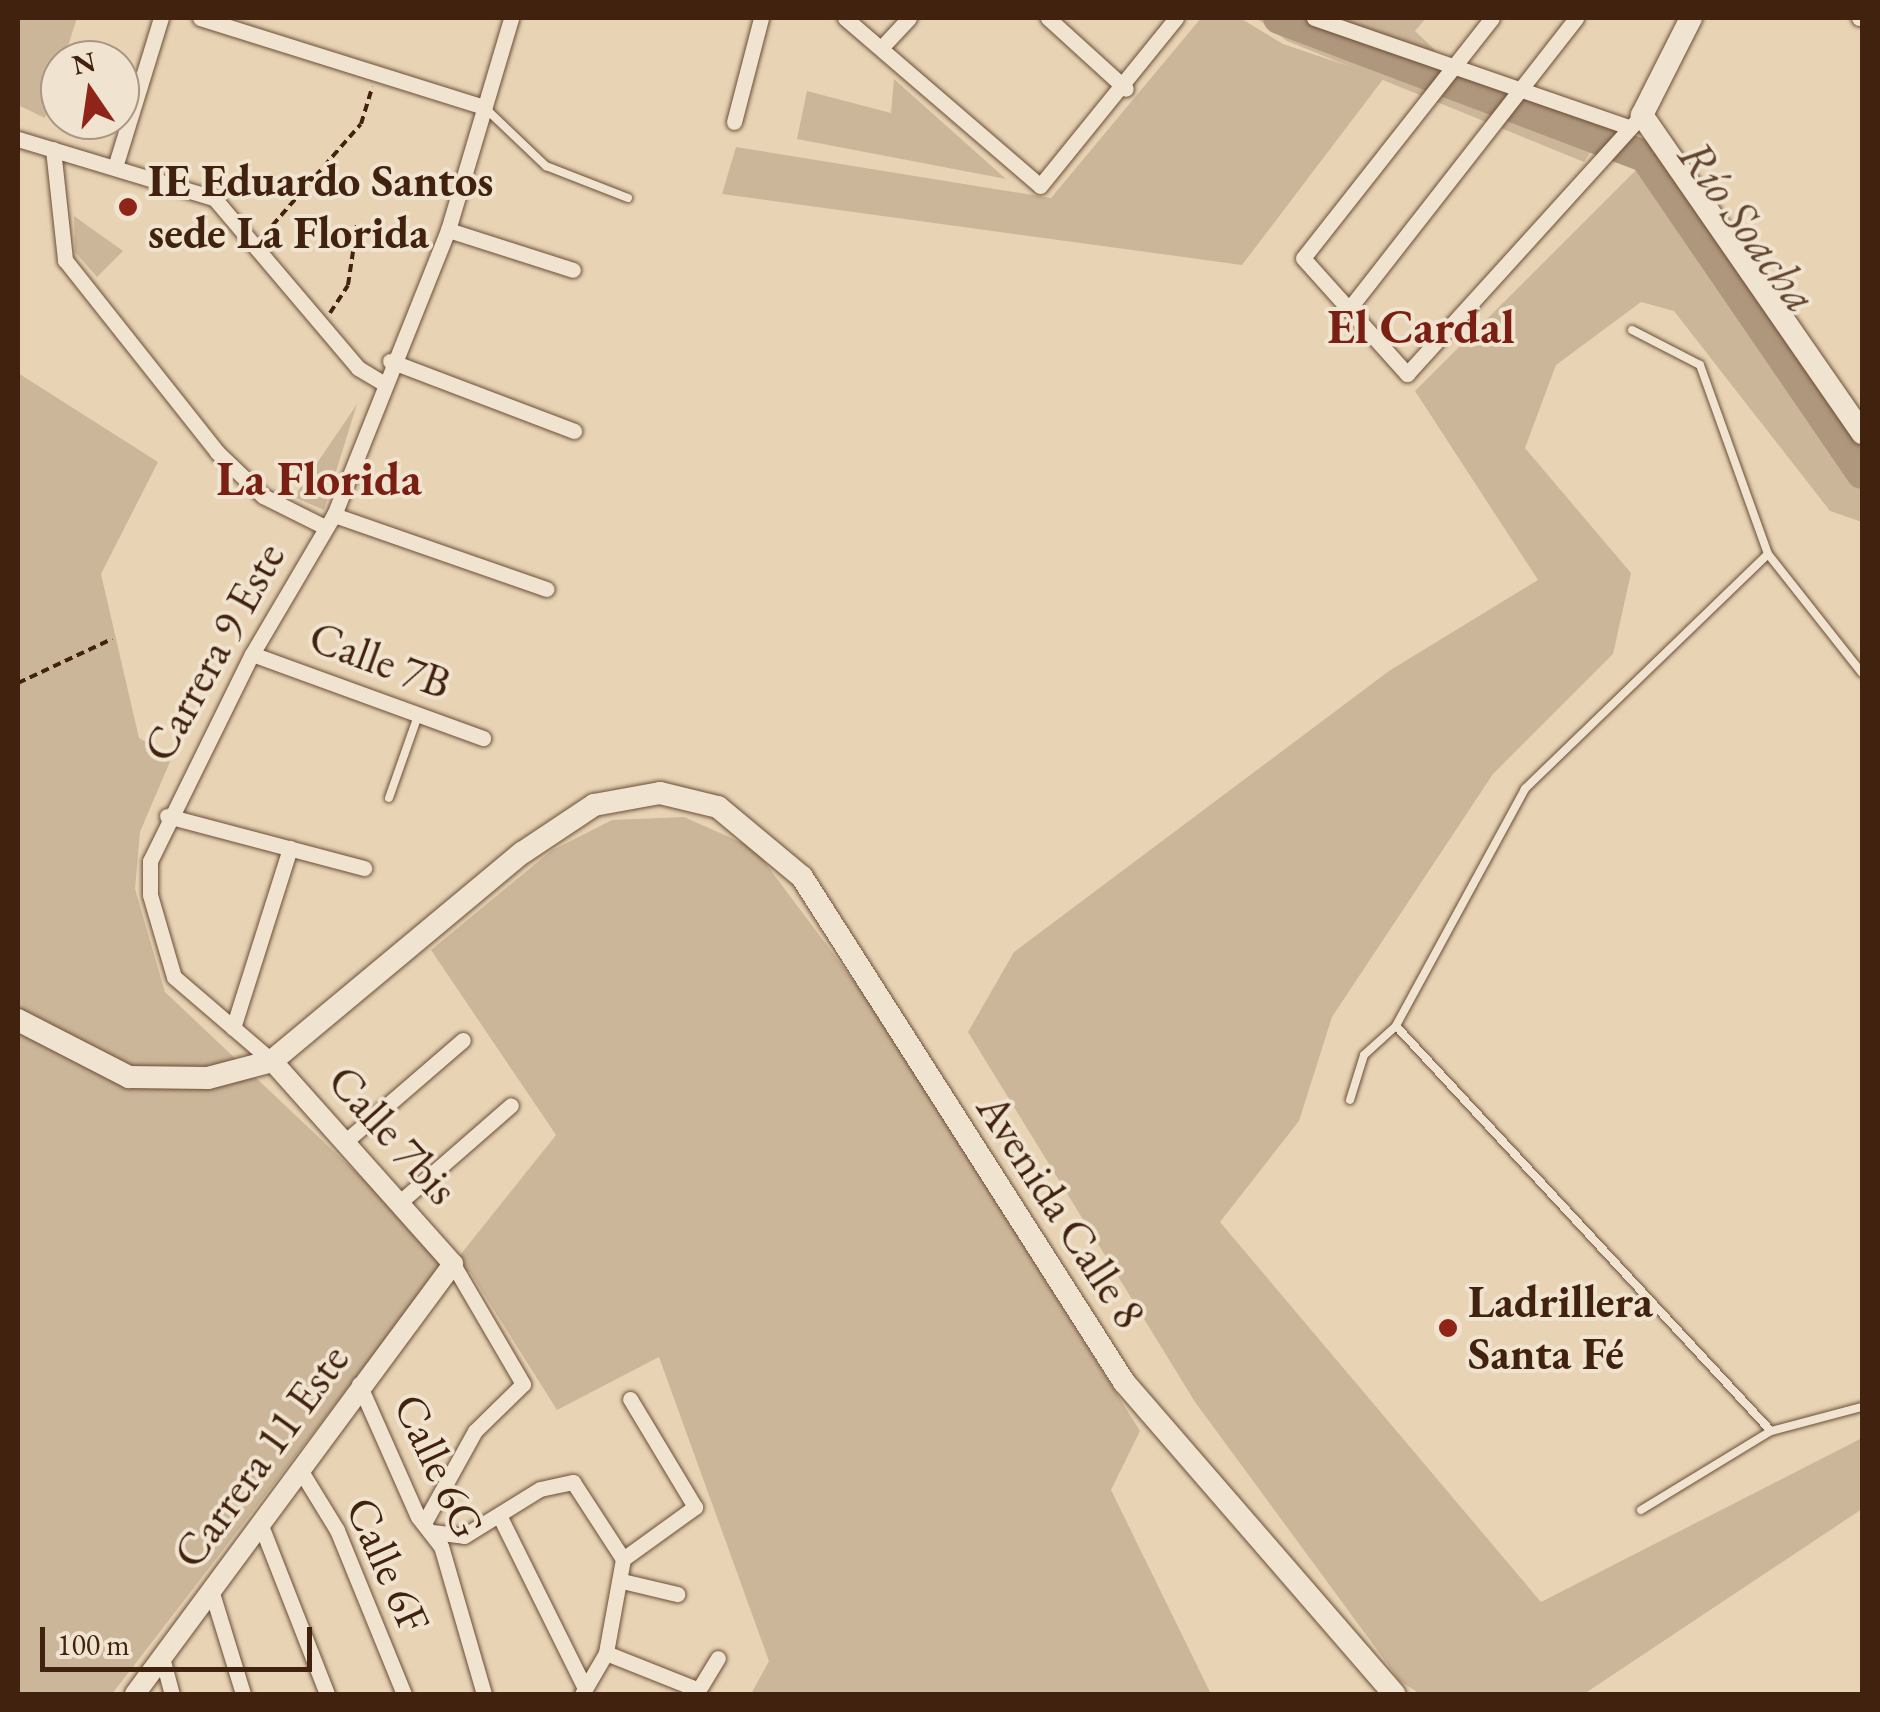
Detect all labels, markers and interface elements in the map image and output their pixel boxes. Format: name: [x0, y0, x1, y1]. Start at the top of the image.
north arrow: [40, 40, 140, 140]
text: N: [69, 43, 99, 83]
water label: Río Soacha: [1666, 128, 1830, 324]
place label: IE Eduardo Santos sede La Florida: [148, 154, 494, 260]
marker: IE Eduardo Santos sede La Florida: [117, 196, 139, 218]
district label: El Cardal: [1327, 298, 1515, 356]
district label: La Florida: [216, 450, 422, 508]
street label: Carrera 9 Este: [132, 533, 296, 771]
street label: Calle 7B: [302, 610, 458, 710]
street label: Calle 7bis: [317, 1054, 469, 1216]
street label: Avenida Calle 8: [965, 1084, 1157, 1338]
place label: Ladrillera Santa Fé: [1468, 1275, 1653, 1381]
marker: Ladrillera Santa Fé: [1437, 1317, 1459, 1339]
street label: Carrera 11 Este: [162, 1334, 360, 1578]
street label: Calle 6G: [382, 1386, 496, 1546]
street label: Calle 6F: [334, 1489, 442, 1641]
scale bar: [45, 1607, 318, 1669]
text: 100 m: [57, 1625, 130, 1664]

